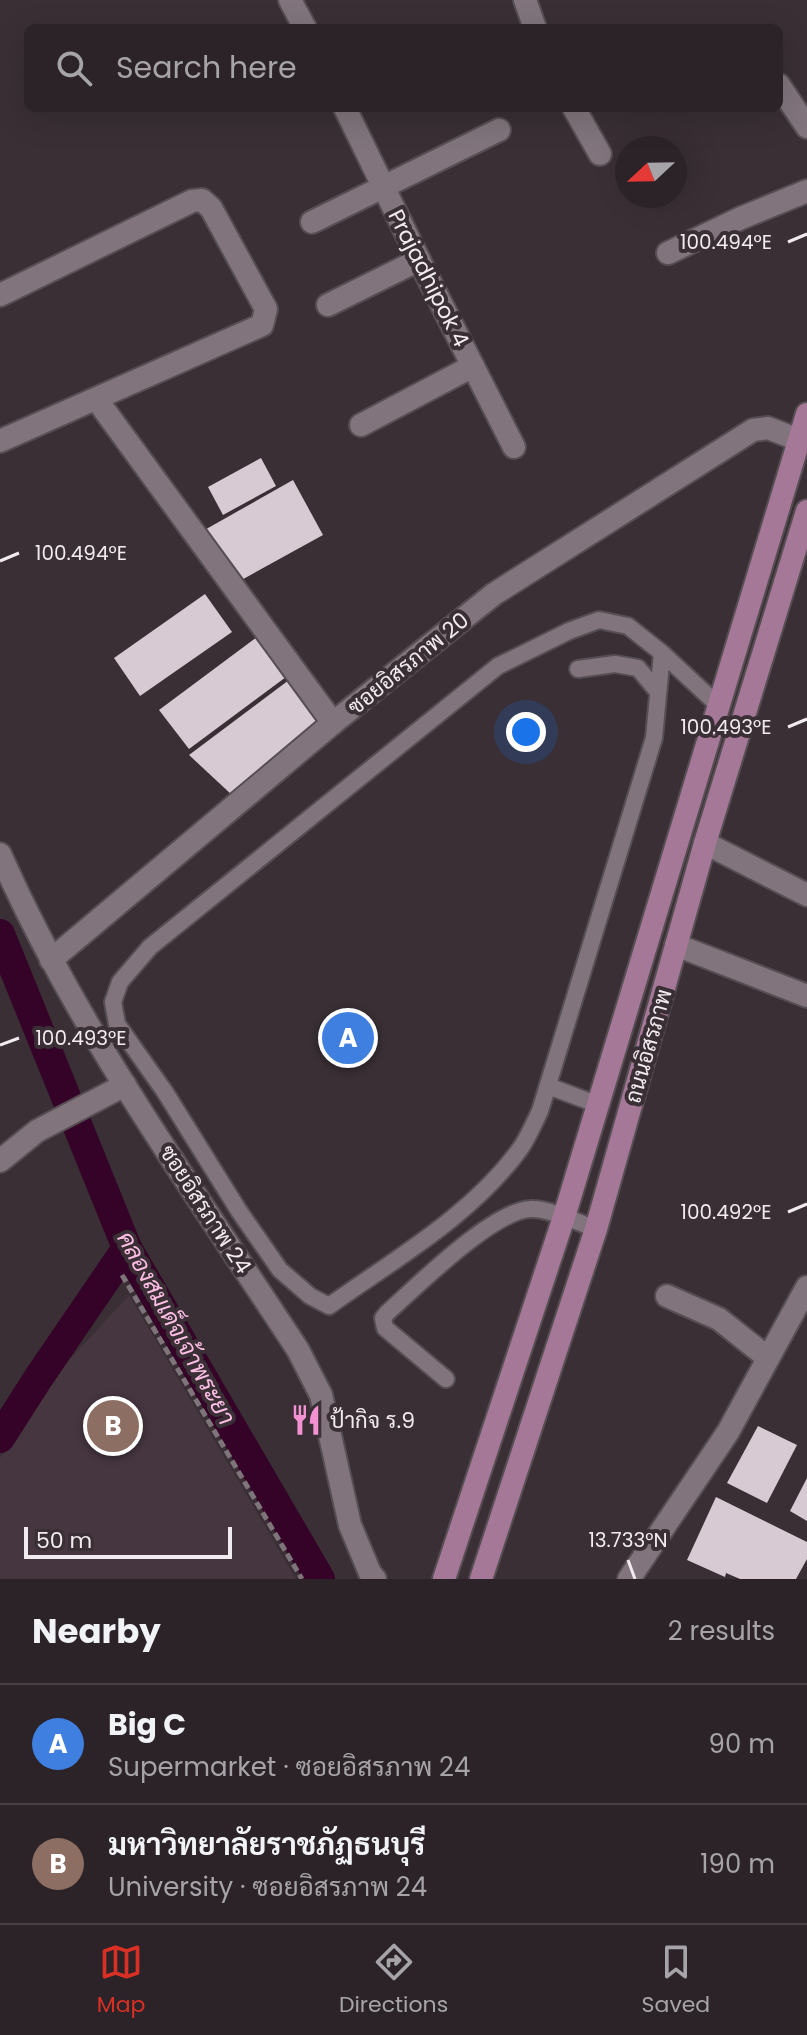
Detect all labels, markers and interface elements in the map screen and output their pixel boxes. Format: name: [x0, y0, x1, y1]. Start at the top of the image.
search box: [24, 24, 783, 112]
icon: search: [52, 46, 96, 90]
text: Search here: [116, 46, 297, 89]
north arrow: [615, 136, 687, 208]
street label: Prajadhipok 4: [381, 204, 477, 352]
text: 100.494°E: [680, 228, 772, 256]
text: 100.494°E: [35, 539, 127, 567]
street label: ซอยอิสรภาพ 20: [341, 605, 475, 722]
your location: [506, 712, 546, 752]
text: 100.493°E: [680, 713, 772, 741]
street label: ถนนอิสรภาพ: [617, 986, 680, 1107]
pin: A: [322, 1008, 374, 1068]
text: 100.493°E: [35, 1024, 127, 1052]
street label: ซอยอิสรภาพ 24: [152, 1139, 259, 1280]
text: 100.492°E: [681, 1198, 771, 1226]
water label: คลองสมเด็จเจ้าพระยา: [110, 1225, 243, 1430]
pin: B: [87, 1396, 139, 1456]
restaurant icon: ป้ากิจ ร.9: [289, 1403, 323, 1437]
place label: ป้ากิจ ร.9: [330, 1405, 415, 1436]
scale bar: [24, 1523, 232, 1559]
text: 50 m: [36, 1525, 92, 1556]
text: 13.733°N: [588, 1526, 668, 1554]
text: Nearby: [32, 1607, 161, 1655]
text: 2 results: [668, 1613, 775, 1649]
text: Big C: [108, 1703, 186, 1746]
text: A: [48, 1726, 68, 1762]
text: 90 m: [709, 1726, 775, 1762]
text: Supermarket · ซอยอิสรภาพ 24: [108, 1749, 470, 1785]
text: มหาวิทยาลัยราชภัฏธนบุรี: [108, 1823, 425, 1866]
text: B: [49, 1846, 67, 1882]
text: 190 m: [700, 1846, 775, 1882]
text: University · ซอยอิสรภาพ 24: [108, 1869, 427, 1905]
tab: Map: [97, 1940, 145, 2021]
tab: Directions: [339, 1940, 448, 2021]
tab: Saved: [642, 1940, 710, 2021]

